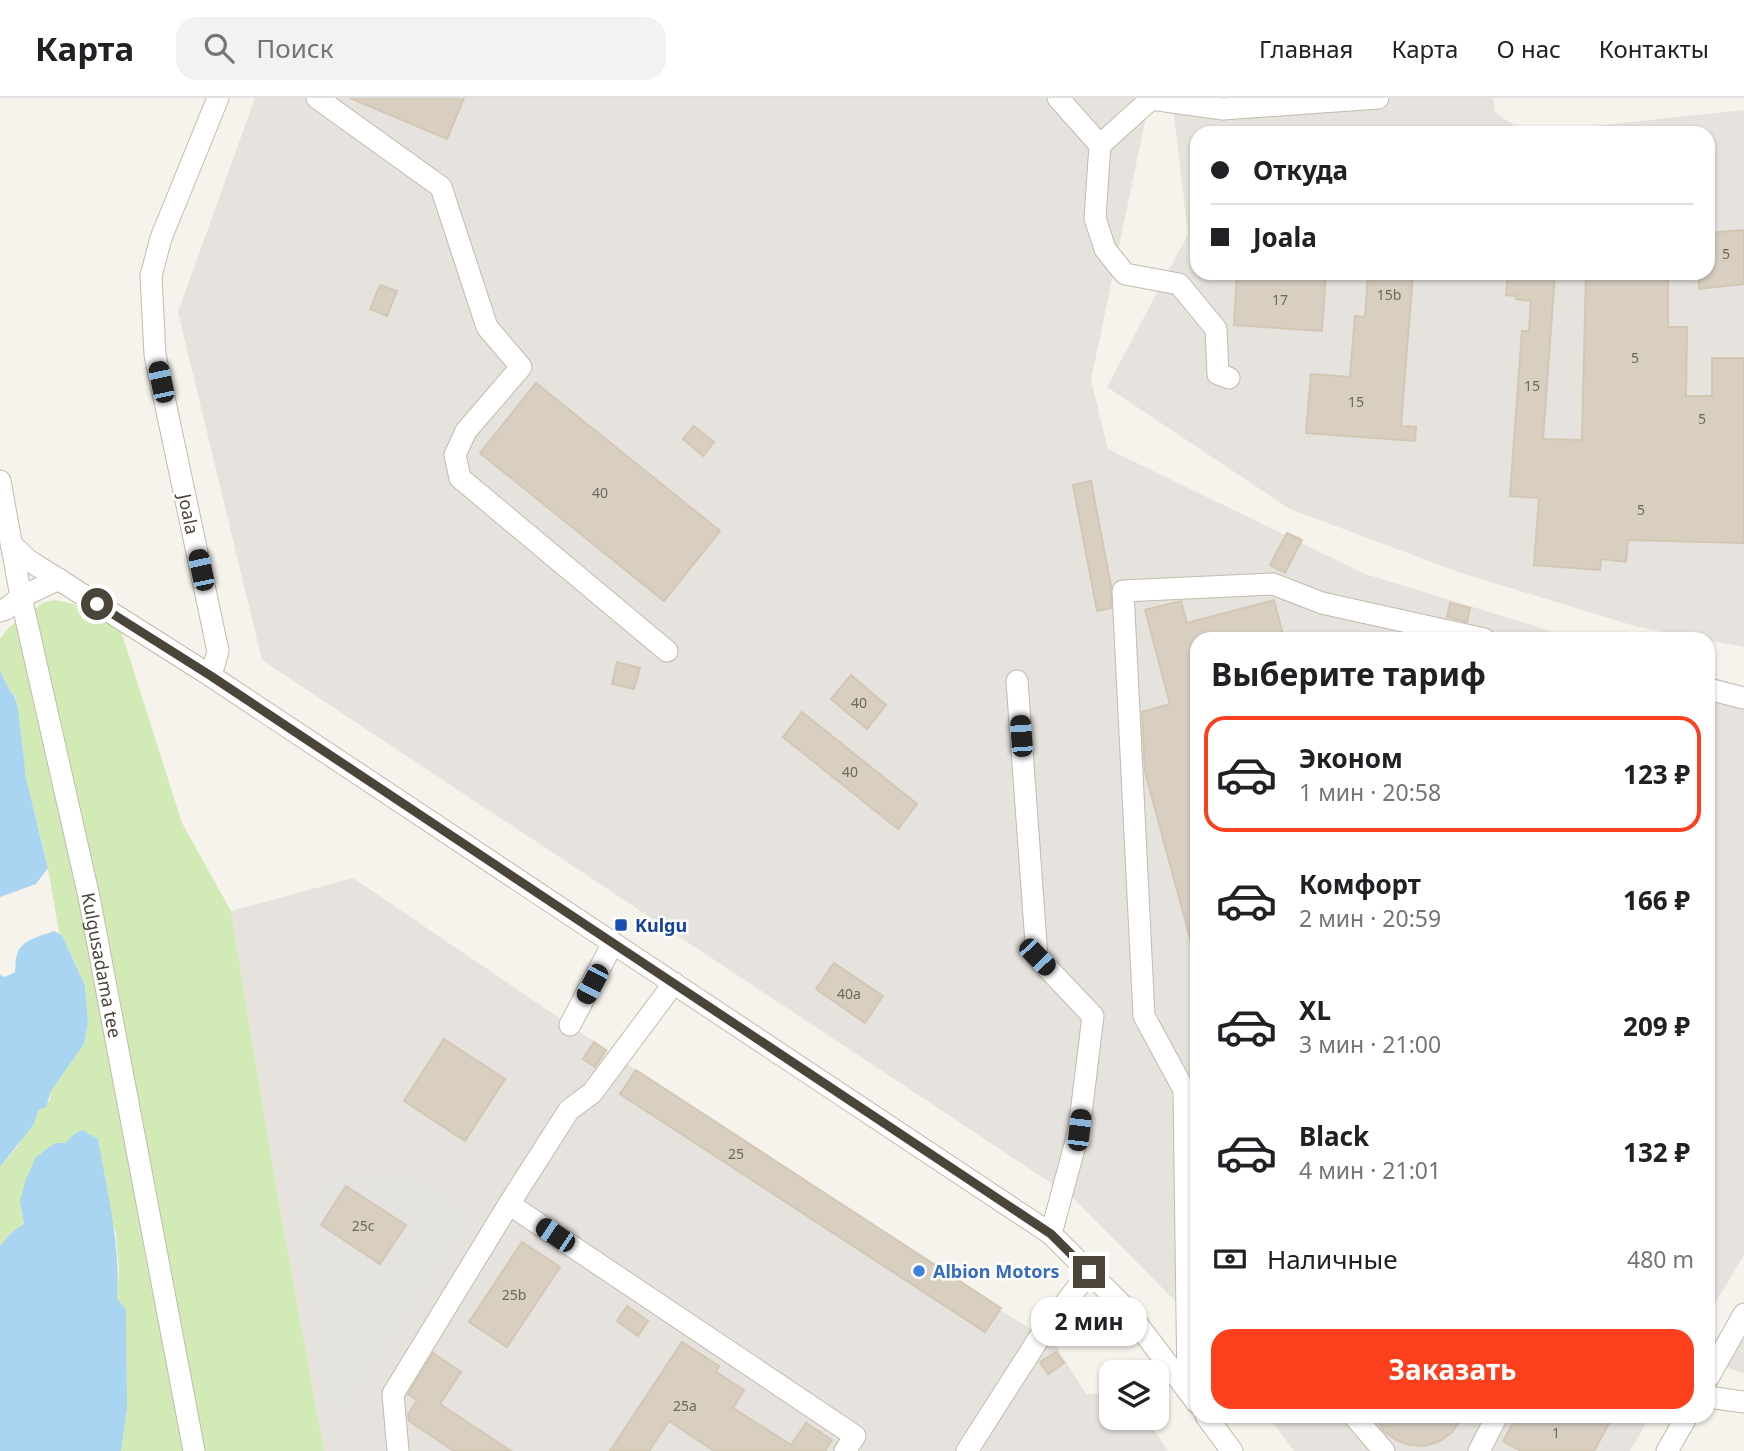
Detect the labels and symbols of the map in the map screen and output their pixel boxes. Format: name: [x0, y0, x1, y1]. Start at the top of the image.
house number: 5: [1722, 244, 1730, 263]
house number: 15b: [1377, 285, 1401, 304]
house number: 17: [1272, 290, 1288, 309]
house number: 5: [1631, 348, 1639, 367]
car: [147, 359, 176, 405]
house number: 15: [1524, 376, 1540, 395]
house number: 15: [1348, 392, 1364, 411]
house number: 5: [1698, 409, 1706, 428]
house number: 40: [592, 483, 608, 502]
street label: Joala: [173, 490, 205, 536]
house number: 5: [1637, 500, 1645, 519]
car: [187, 547, 216, 593]
route start: [81, 588, 113, 620]
house number: 40: [851, 693, 867, 712]
car: [1010, 714, 1033, 758]
house number: 40: [842, 762, 858, 781]
street label: Kulgusadama tee: [76, 891, 127, 1040]
place label: Kulgu: [635, 913, 687, 937]
marker: Kulgu: [613, 917, 629, 933]
car: [1015, 935, 1060, 979]
car: [573, 961, 612, 1007]
house number: 40a: [837, 984, 861, 1003]
car: [1067, 1108, 1092, 1152]
house number: 25: [728, 1144, 744, 1163]
car: [532, 1215, 579, 1255]
house number: 25c: [352, 1216, 375, 1235]
route end: [1073, 1256, 1105, 1288]
place label: Albion Motors: [933, 1259, 1060, 1283]
marker: Albion Motors: [911, 1263, 927, 1279]
house number: 25b: [502, 1285, 526, 1304]
callout: 2 мин: [1031, 1296, 1147, 1346]
house number: 25a: [673, 1396, 697, 1415]
house number: 1: [1552, 1423, 1560, 1442]

